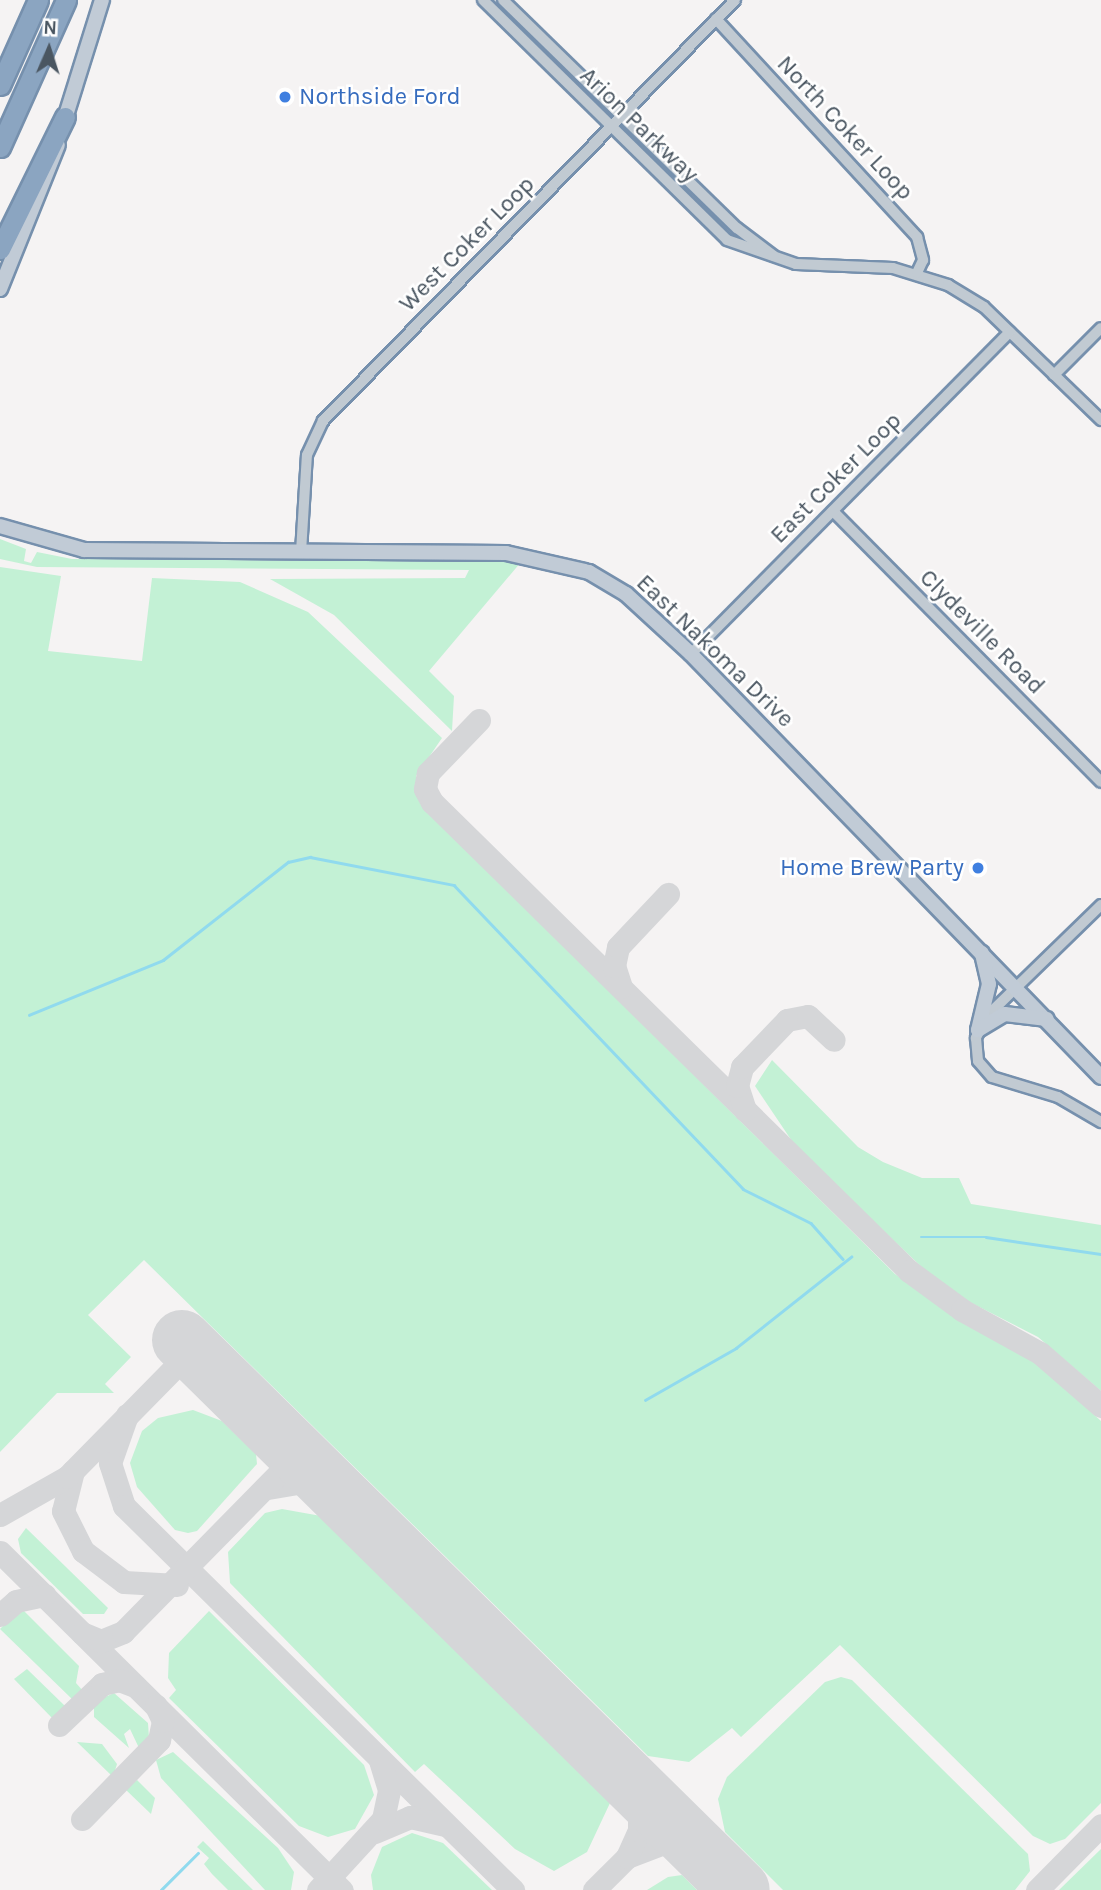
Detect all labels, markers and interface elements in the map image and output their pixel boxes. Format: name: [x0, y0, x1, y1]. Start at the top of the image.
north arrow: [14, 14, 84, 84]
text: N: [43, 17, 57, 39]
street label: North Coker Loop: [771, 50, 919, 206]
street label: Arion Parkway: [574, 61, 704, 189]
place label: Northside Ford: [299, 83, 461, 111]
marker: Northside Ford: [277, 89, 293, 105]
street label: West Coker Loop: [393, 170, 541, 318]
street label: East Coker Loop: [764, 406, 908, 550]
street label: Clydeville Road: [913, 563, 1051, 701]
street label: East Nakoma Drive: [630, 568, 800, 734]
place label: Home Brew Party: [780, 854, 964, 882]
marker: Home Brew Party: [970, 860, 986, 876]

